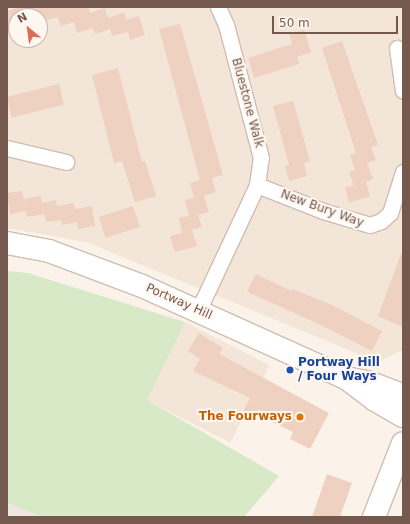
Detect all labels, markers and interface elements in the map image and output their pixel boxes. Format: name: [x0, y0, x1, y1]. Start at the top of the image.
north arrow: [8, 8, 48, 48]
scale bar: [274, 8, 400, 34]
text: N: [15, 10, 30, 26]
text: 50 m: [279, 16, 310, 30]
street label: Bluestone Walk: [228, 57, 266, 149]
street label: New Bury Way: [279, 187, 365, 231]
street label: Portway Hill: [144, 281, 214, 323]
place label: Portway Hill / Four Ways: [298, 356, 380, 384]
marker: Portway Hill / Four Ways: [285, 365, 295, 375]
place label: The Fourways: [199, 410, 292, 424]
marker: The Fourways: [295, 412, 305, 422]

